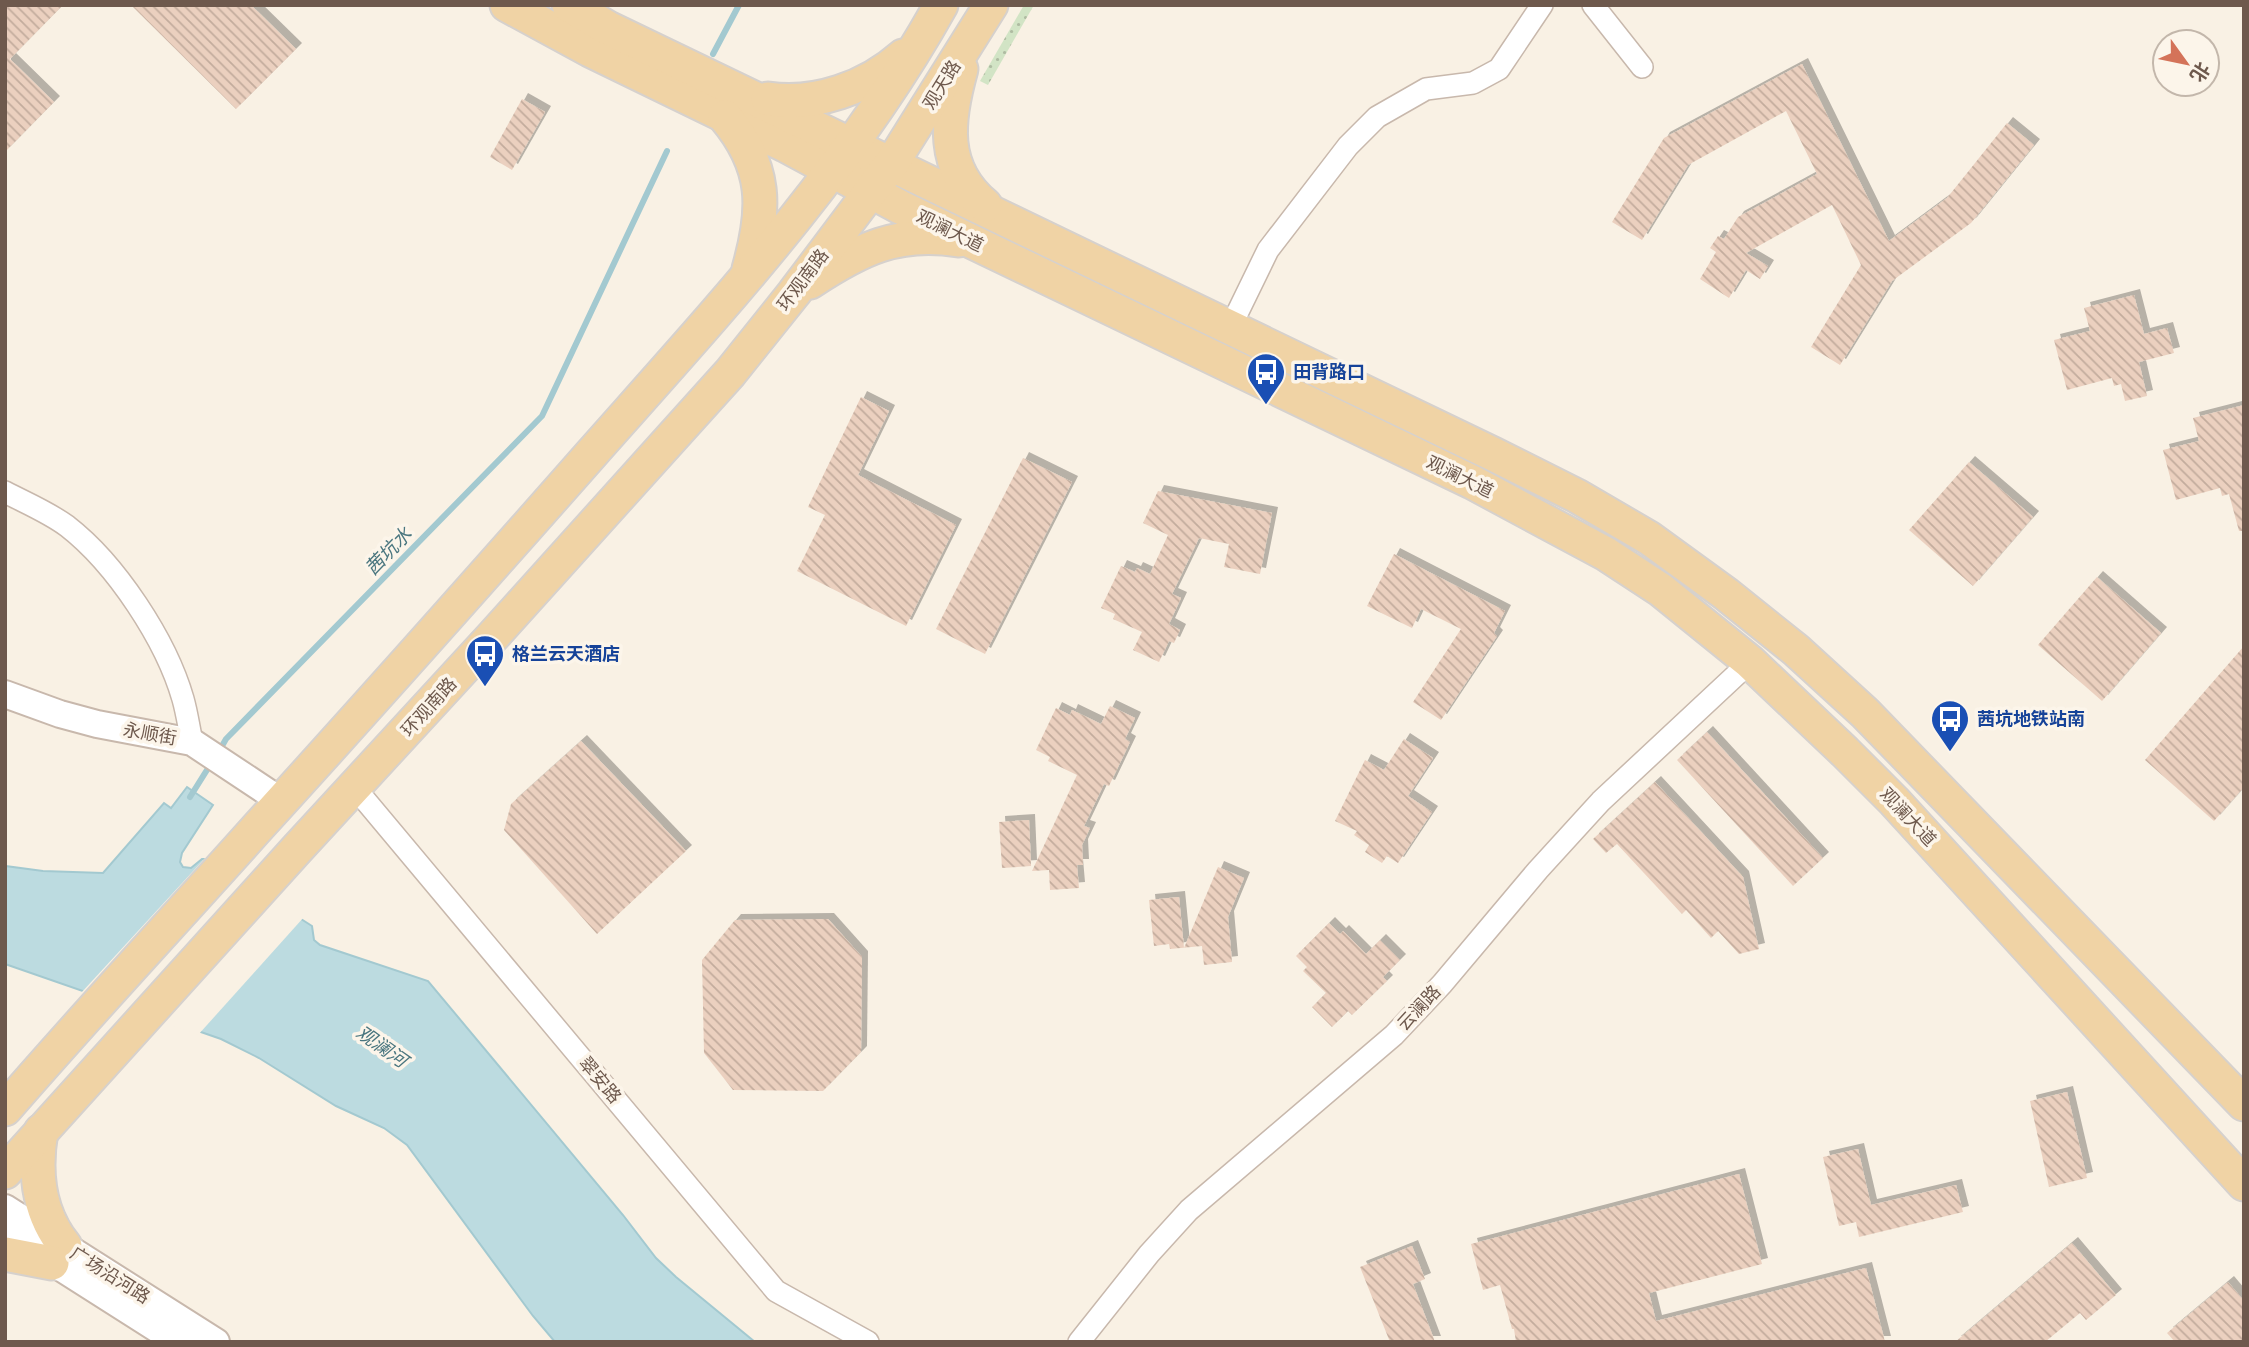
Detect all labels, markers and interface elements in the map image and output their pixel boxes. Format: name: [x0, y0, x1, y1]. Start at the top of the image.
north arrow: [2151, 28, 2221, 98]
street label: 观天路: [918, 56, 965, 113]
text: 北: [2186, 58, 2215, 86]
street label: 观澜大道: [913, 205, 987, 256]
street label: 环观南路: [773, 245, 833, 315]
bus stop icon: 田背路口: [1245, 351, 1287, 406]
place label: 田背路口: [1293, 361, 1365, 382]
street label: 观澜大道: [1423, 451, 1497, 502]
water label: 茜坑水: [360, 522, 416, 579]
bus stop icon: 格兰云天酒店: [464, 633, 506, 688]
place label: 格兰云天酒店: [512, 643, 620, 664]
street label: 环观南路: [397, 673, 461, 740]
bus stop icon: 茜坑地铁站南: [1929, 698, 1971, 753]
place label: 茜坑地铁站南: [1977, 708, 2085, 729]
street label: 永顺街: [122, 718, 178, 749]
street label: 观澜大道: [1876, 783, 1941, 850]
street label: 云澜路: [1393, 981, 1445, 1035]
water label: 观澜河: [352, 1021, 415, 1074]
street label: 翠安路: [575, 1052, 626, 1107]
street label: 广场沿河路: [67, 1242, 154, 1307]

